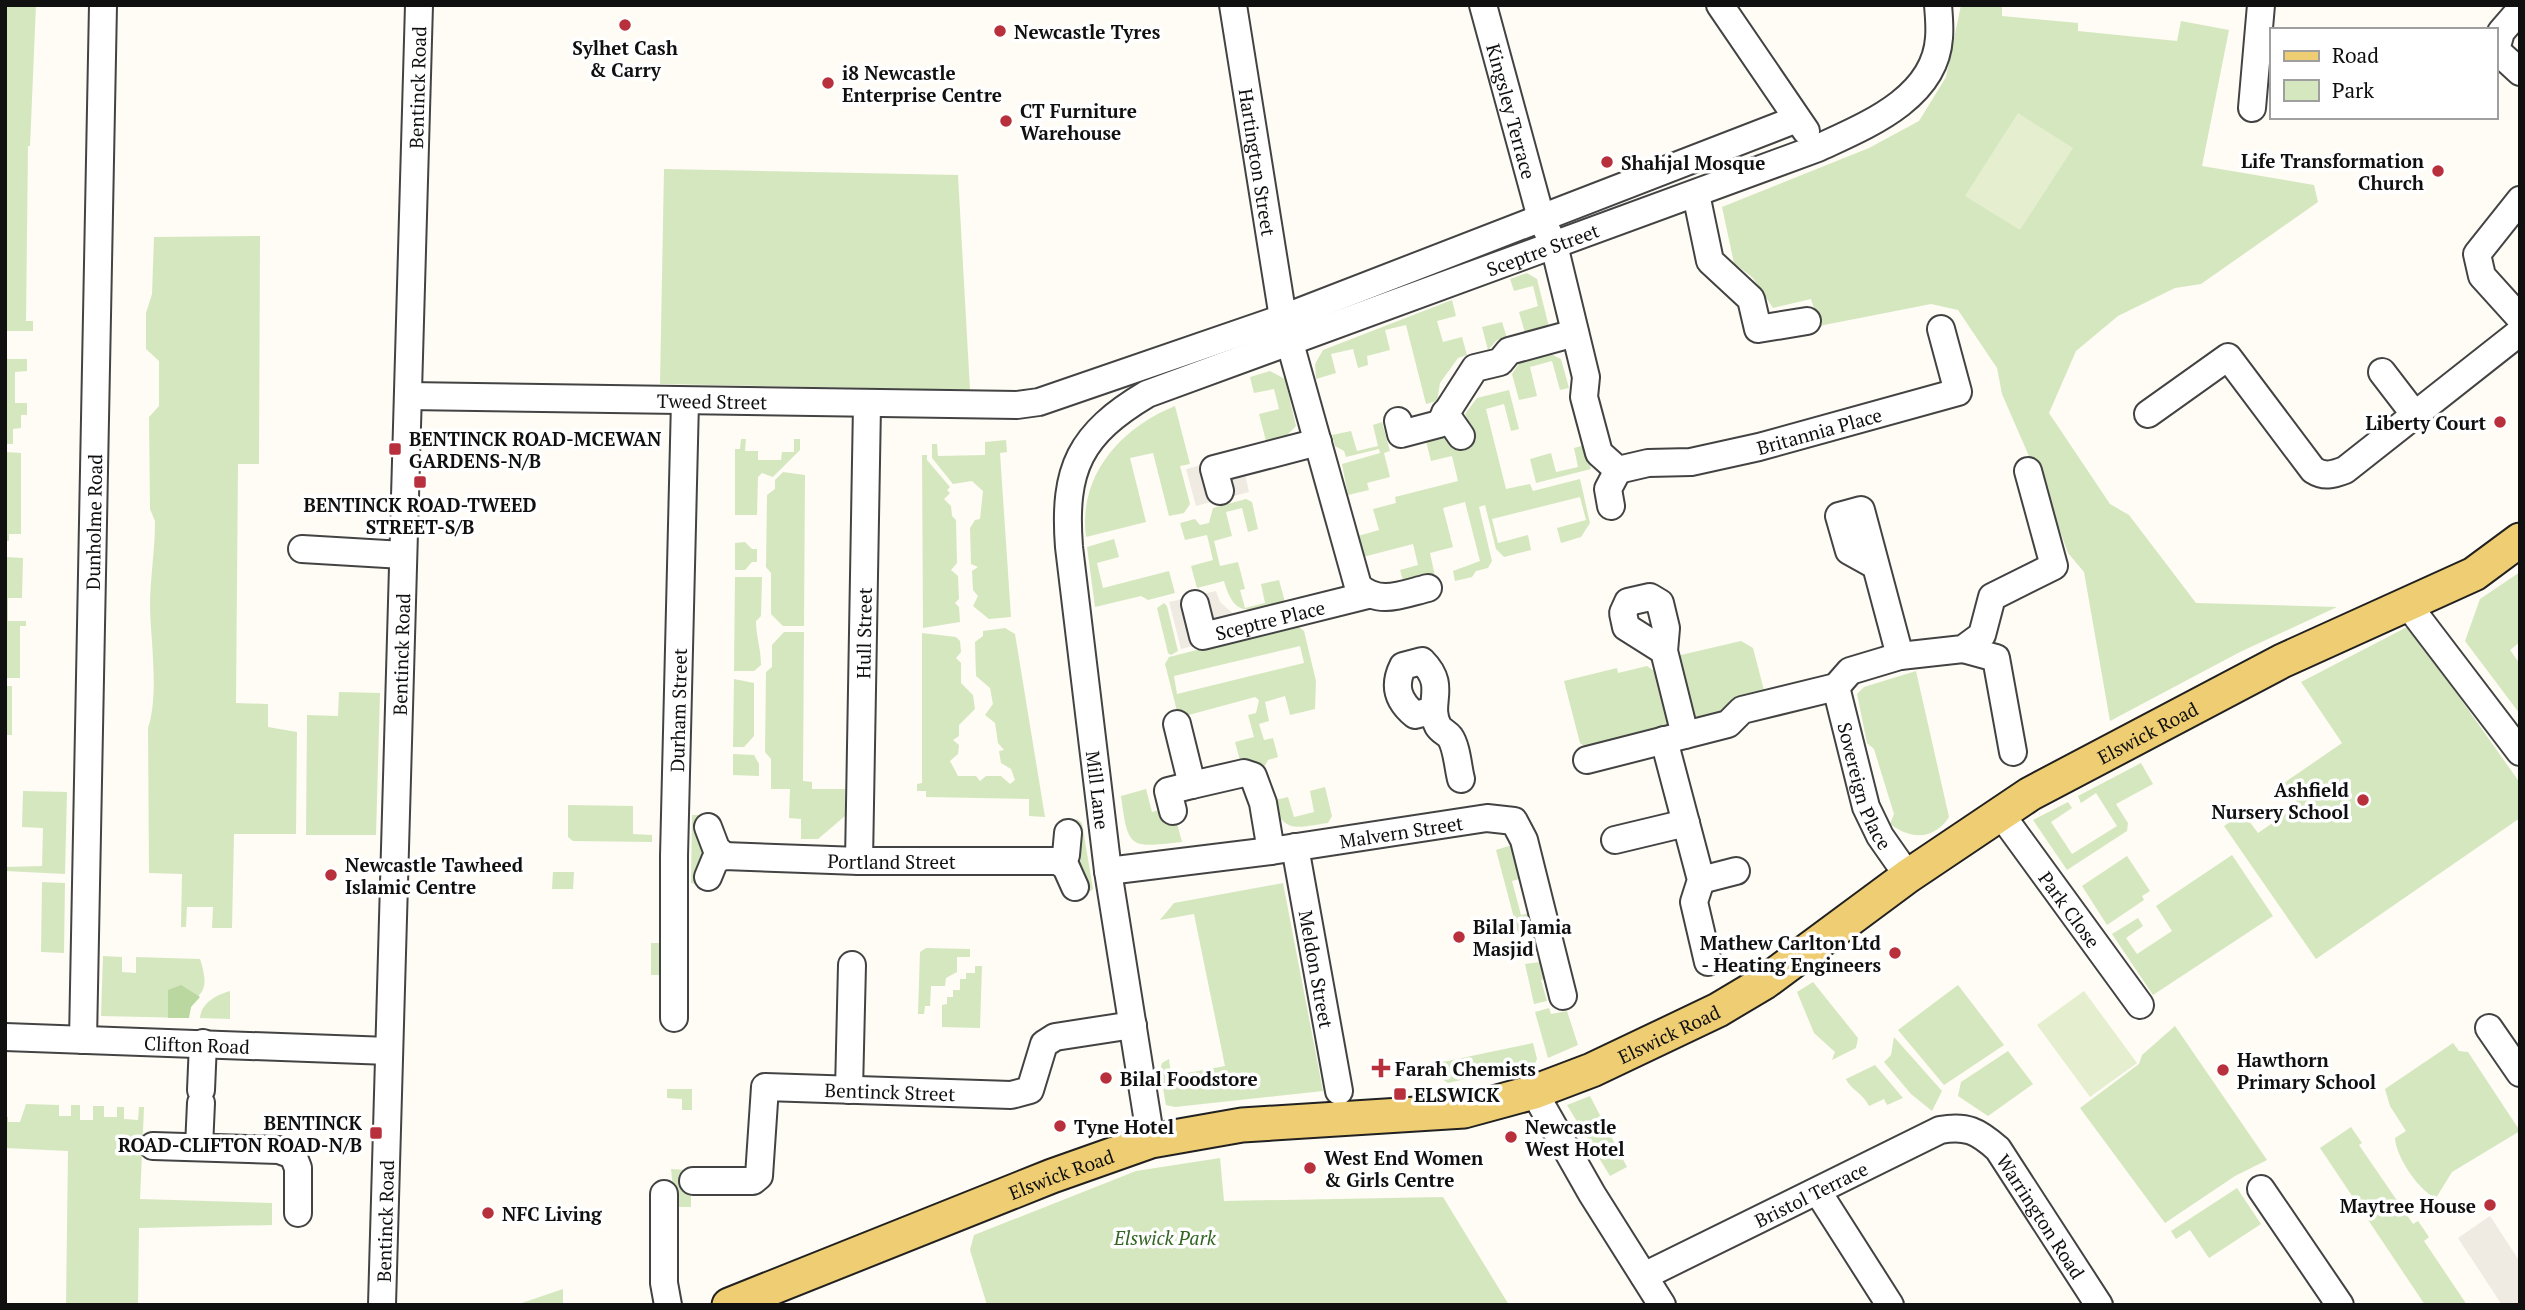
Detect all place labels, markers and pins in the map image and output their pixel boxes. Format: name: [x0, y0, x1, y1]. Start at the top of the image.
marker: Sylhet Cash & Carry: [617, 17, 633, 33]
place label: Newcastle Tyres: [1014, 19, 1161, 44]
marker: Newcastle Tyres: [992, 23, 1008, 39]
place label: Sylhet Cash & Carry: [572, 35, 678, 82]
place label: i8 Newcastle Enterprise Centre: [842, 60, 1002, 107]
marker: i8 Newcastle Enterprise Centre: [820, 75, 836, 91]
place label: CT Furniture Warehouse: [1020, 98, 1137, 145]
marker: CT Furniture Warehouse: [998, 113, 1014, 129]
place label: Life Transformation Church: [2241, 148, 2425, 195]
place label: Shahjal Mosque: [1621, 150, 1765, 175]
marker: Shahjal Mosque: [1599, 154, 1615, 170]
marker: Life Transformation Church: [2430, 163, 2446, 179]
place label: Liberty Court: [2366, 410, 2486, 435]
marker: Liberty Court: [2492, 414, 2508, 430]
place label: BENTINCK ROAD-MCEWAN GARDENS-N/B: [409, 426, 662, 473]
marker: BENTINCK ROAD-MCEWAN GARDENS-N/B: [387, 441, 403, 457]
marker: BENTINCK ROAD-TWEED STREET-S/B: [412, 474, 428, 490]
place label: BENTINCK ROAD-TWEED STREET-S/B: [303, 492, 537, 539]
place label: Ashfield Nursery School: [2211, 777, 2350, 824]
marker: Ashfield Nursery School: [2355, 792, 2371, 808]
place label: Newcastle Tawheed Islamic Centre: [345, 852, 524, 899]
marker: Newcastle Tawheed Islamic Centre: [323, 867, 339, 883]
place label: Bilal Jamia Masjid: [1473, 914, 1572, 961]
marker: Bilal Jamia Masjid: [1451, 929, 1467, 945]
place label: Mathew Carlton Ltd - Heating Engineers: [1700, 930, 1882, 977]
marker: Mathew Carlton Ltd - Heating Engineers: [1887, 945, 1903, 961]
place label: Hawthorn Primary School: [2237, 1047, 2376, 1094]
place label: Farah Chemists: [1395, 1056, 1536, 1081]
marker: Farah Chemists: [1373, 1060, 1389, 1076]
marker: Hawthorn Primary School: [2215, 1062, 2231, 1078]
place label: Bilal Foodstore: [1120, 1066, 1258, 1091]
marker: Bilal Foodstore: [1098, 1070, 1114, 1086]
place label: ELSWICK: [1414, 1082, 1500, 1107]
marker: ELSWICK: [1392, 1086, 1408, 1102]
place label: BENTINCK ROAD-CLIFTON ROAD-N/B: [118, 1110, 363, 1157]
place label: Tyne Hotel: [1074, 1114, 1174, 1139]
place label: Newcastle West Hotel: [1525, 1114, 1625, 1161]
marker: Tyne Hotel: [1052, 1118, 1068, 1134]
marker: BENTINCK ROAD-CLIFTON ROAD-N/B: [368, 1125, 384, 1141]
marker: Newcastle West Hotel: [1503, 1129, 1519, 1145]
place label: West End Women & Girls Centre: [1324, 1145, 1484, 1192]
marker: West End Women & Girls Centre: [1302, 1160, 1318, 1176]
place label: Maytree House: [2340, 1193, 2476, 1218]
marker: Maytree House: [2482, 1197, 2498, 1213]
place label: NFC Living: [502, 1201, 603, 1226]
marker: NFC Living: [480, 1205, 496, 1221]

